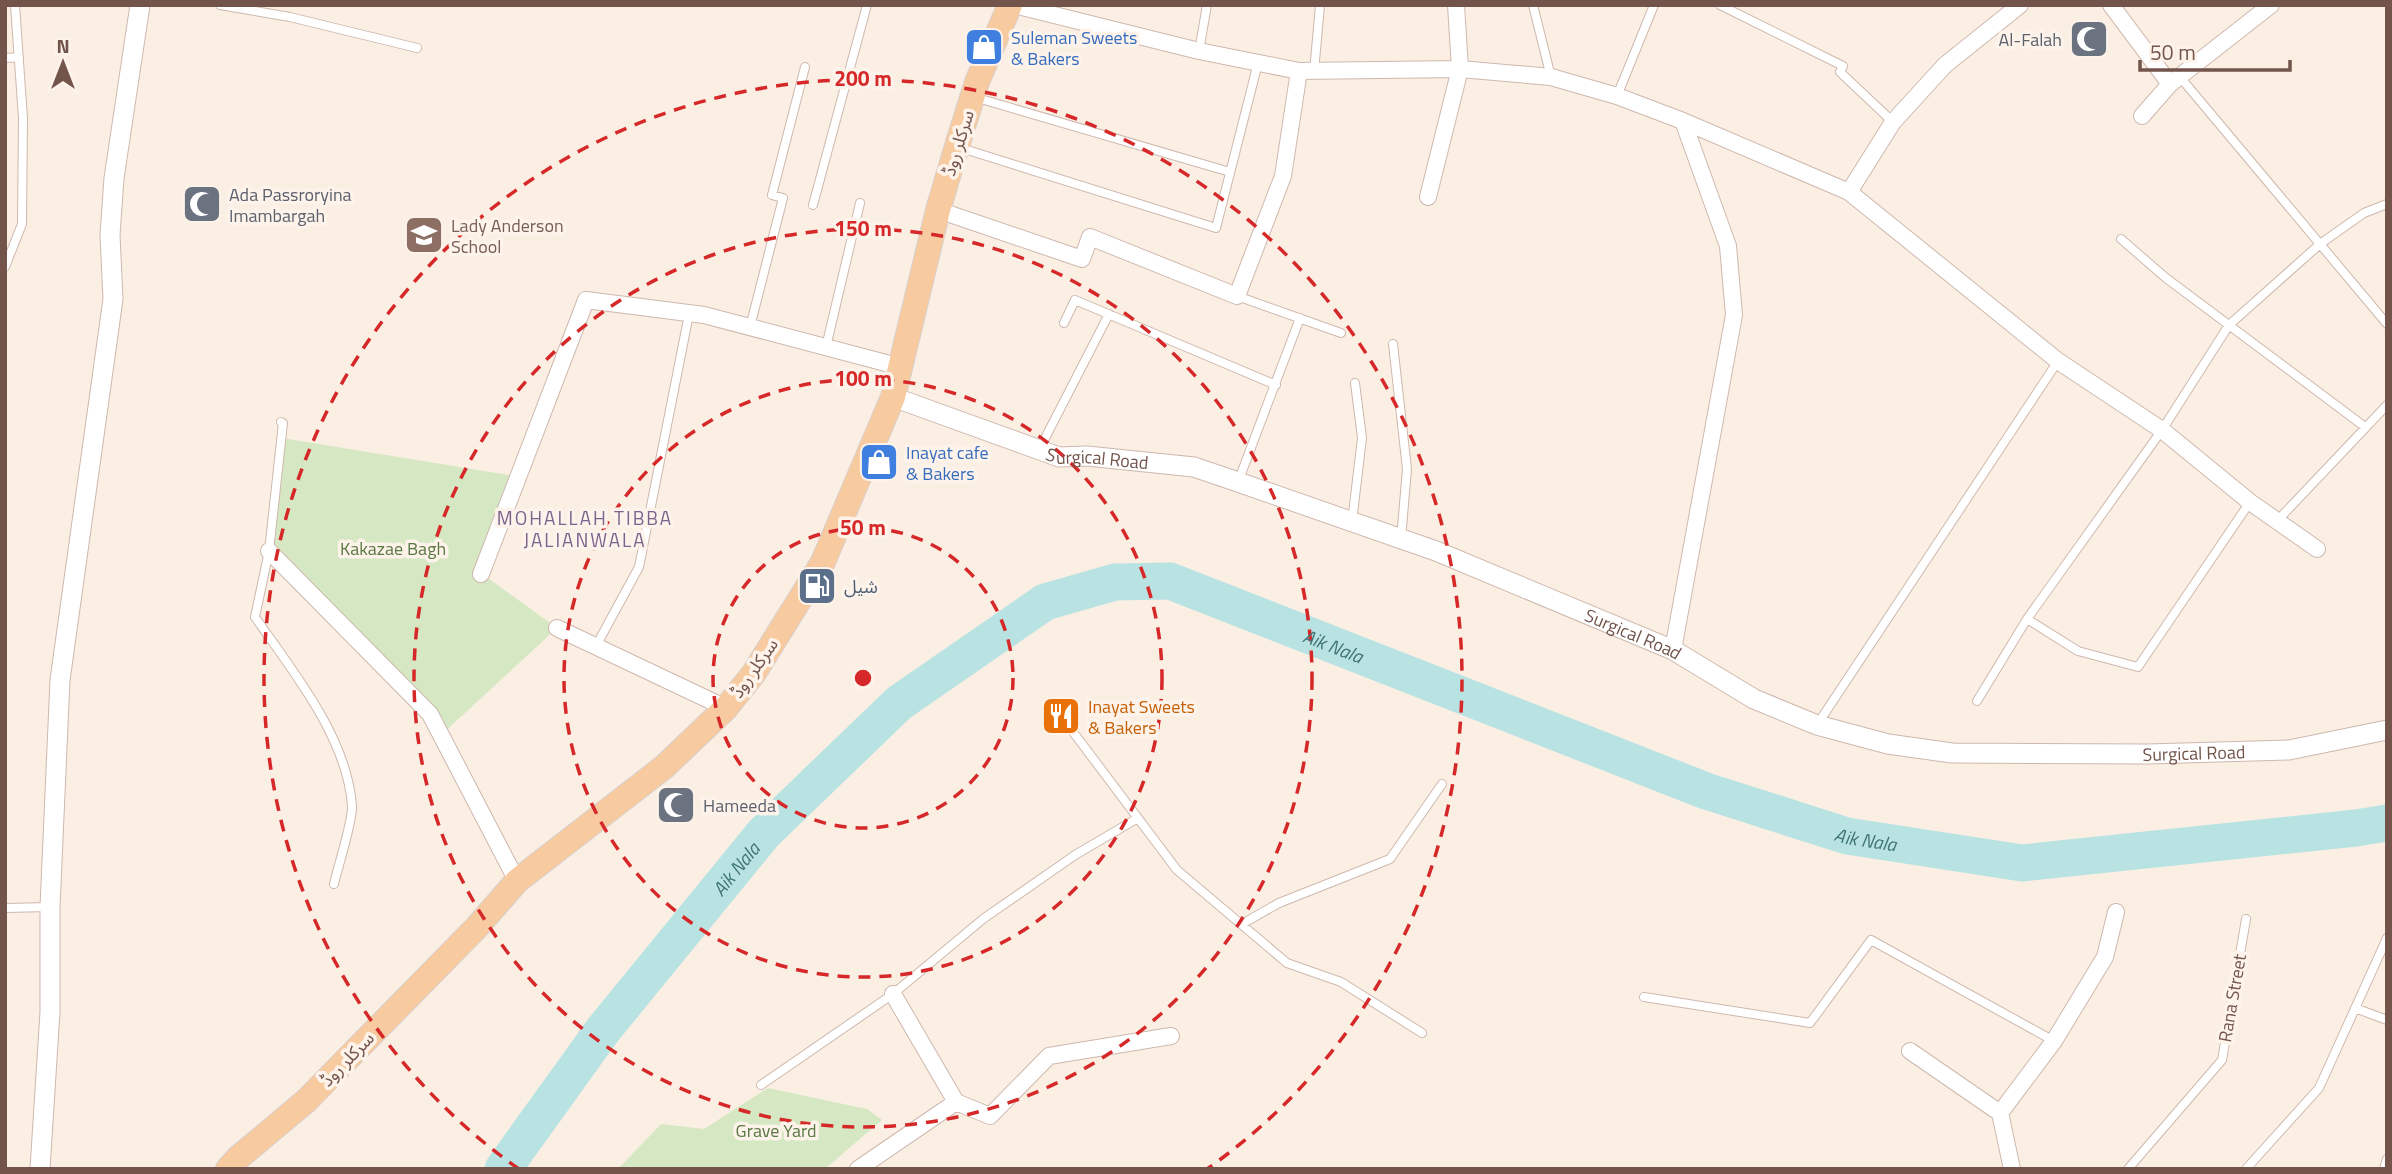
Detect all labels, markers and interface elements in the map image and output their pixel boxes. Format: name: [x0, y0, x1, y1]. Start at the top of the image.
mosque icon: Al-Falah: [2068, 18, 2110, 60]
place label: Suleman Sweets & Bakers: [1011, 24, 1137, 72]
shop icon: Suleman Sweets & Bakers: [963, 26, 1005, 68]
place label: Al-Falah: [1998, 26, 2062, 53]
north arrow: [28, 28, 98, 98]
scale bar: [2140, 28, 2290, 72]
text: N: [56, 31, 70, 60]
text: 50 m: [2150, 36, 2196, 68]
text: 200 m: [834, 62, 892, 94]
street label: سرکلر روڈ: [935, 107, 981, 179]
place label: Ada Passroryina Imambargah: [229, 181, 352, 229]
mosque icon: Ada Passroryina Imambargah: [181, 183, 223, 225]
place label: Lady Anderson School: [451, 212, 564, 260]
text: 150 m: [834, 212, 892, 244]
school or university icon: Lady Anderson School: [403, 214, 445, 256]
text: 100 m: [834, 362, 892, 394]
place label: Inayat cafe & Bakers: [906, 439, 989, 487]
street label: Surgical Road: [1042, 440, 1150, 476]
shop icon: Inayat cafe & Bakers: [858, 441, 900, 483]
district label: MOHALLAH TIBBA JALIANWALA: [497, 503, 673, 554]
text: 50 m: [840, 511, 886, 543]
park label: Kakazae Bagh: [340, 535, 446, 562]
fuel station icon: شیل: [796, 565, 838, 607]
place label: شیل: [844, 573, 878, 600]
street label: Surgical Road: [1581, 601, 1687, 666]
water label: Aik Nala: [1299, 620, 1369, 670]
street label: سرکلر روڈ: [724, 633, 784, 703]
centre of rings: [851, 666, 875, 690]
place label: Inayat Sweets & Bakers: [1088, 693, 1195, 741]
restaurant icon: Inayat Sweets & Bakers: [1040, 695, 1082, 737]
street label: Surgical Road: [2143, 738, 2246, 768]
mosque icon: Hameeda: [655, 784, 697, 826]
place label: Hameeda: [703, 792, 776, 819]
water label: Aik Nala: [1831, 818, 1900, 858]
water label: Aik Nala: [704, 834, 767, 902]
street label: Rana Street: [2211, 951, 2253, 1044]
street label: سرکلر روڈ: [314, 1025, 380, 1093]
park label: Grave Yard: [736, 1117, 816, 1144]

